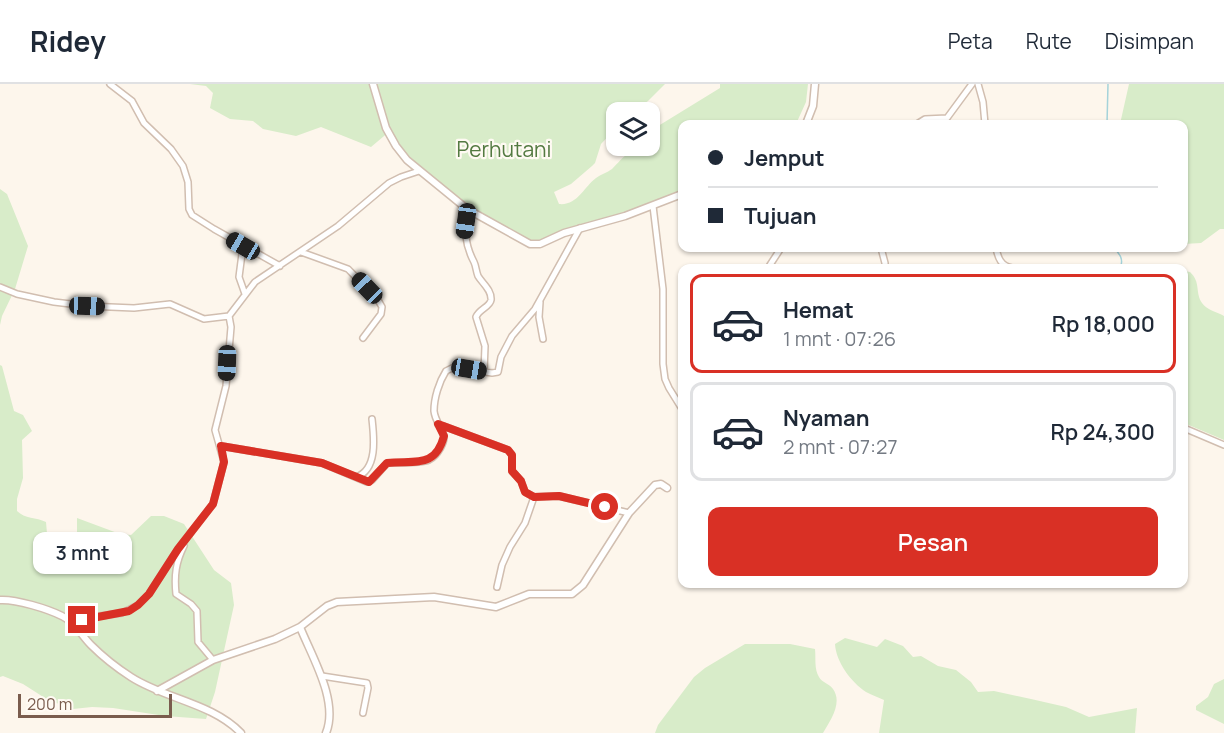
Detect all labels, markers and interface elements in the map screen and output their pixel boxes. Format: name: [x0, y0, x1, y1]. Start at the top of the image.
text: Ridey: [30, 22, 106, 60]
text: Peta: [948, 27, 993, 55]
text: Rute: [1026, 27, 1072, 55]
text: Disimpan: [1105, 27, 1194, 55]
map controls: [606, 102, 660, 156]
button: layers: [606, 102, 660, 156]
park label: Perhutani: [457, 135, 551, 163]
text: Jemput: [744, 143, 825, 173]
text: Tujuan: [744, 201, 817, 231]
car: [455, 202, 477, 240]
car: [223, 229, 263, 263]
car: [348, 269, 386, 307]
text: Hemat: [783, 295, 854, 325]
car: [69, 296, 105, 316]
icon: car: [711, 297, 765, 351]
text: Rp 18,000: [1052, 309, 1155, 339]
text: 1 mnt · 07:26: [783, 325, 896, 352]
car: [217, 345, 237, 381]
car: [450, 357, 488, 381]
text: Nyaman: [783, 403, 870, 433]
icon: car: [711, 405, 765, 459]
text: Rp 24,300: [1050, 417, 1155, 447]
text: 2 mnt · 07:27: [783, 433, 897, 460]
route start: [591, 493, 618, 520]
button: Pesan: [708, 507, 1158, 576]
callout: 3 mnt: [32, 533, 132, 575]
text: 3 mnt: [56, 539, 109, 566]
route end: [68, 606, 95, 633]
scale bar: [18, 691, 172, 718]
text: 200 m: [27, 693, 72, 715]

